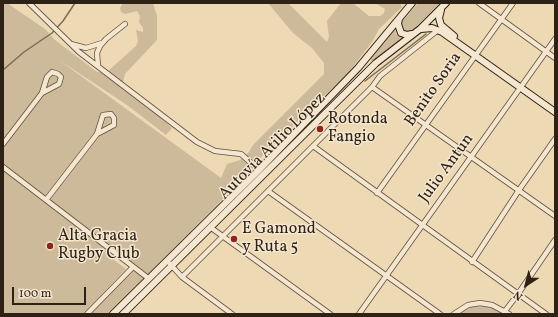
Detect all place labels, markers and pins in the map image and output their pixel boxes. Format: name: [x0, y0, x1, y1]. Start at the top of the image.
place label: Rotonda Fangio: [328, 110, 388, 148]
marker: Rotonda Fangio: [315, 124, 325, 134]
place label: E Gamond y Ruta 5: [242, 220, 316, 258]
place label: Alta Gracia Rugby Club: [58, 227, 140, 265]
marker: E Gamond y Ruta 5: [229, 234, 239, 244]
marker: Alta Gracia Rugby Club: [45, 241, 55, 251]

